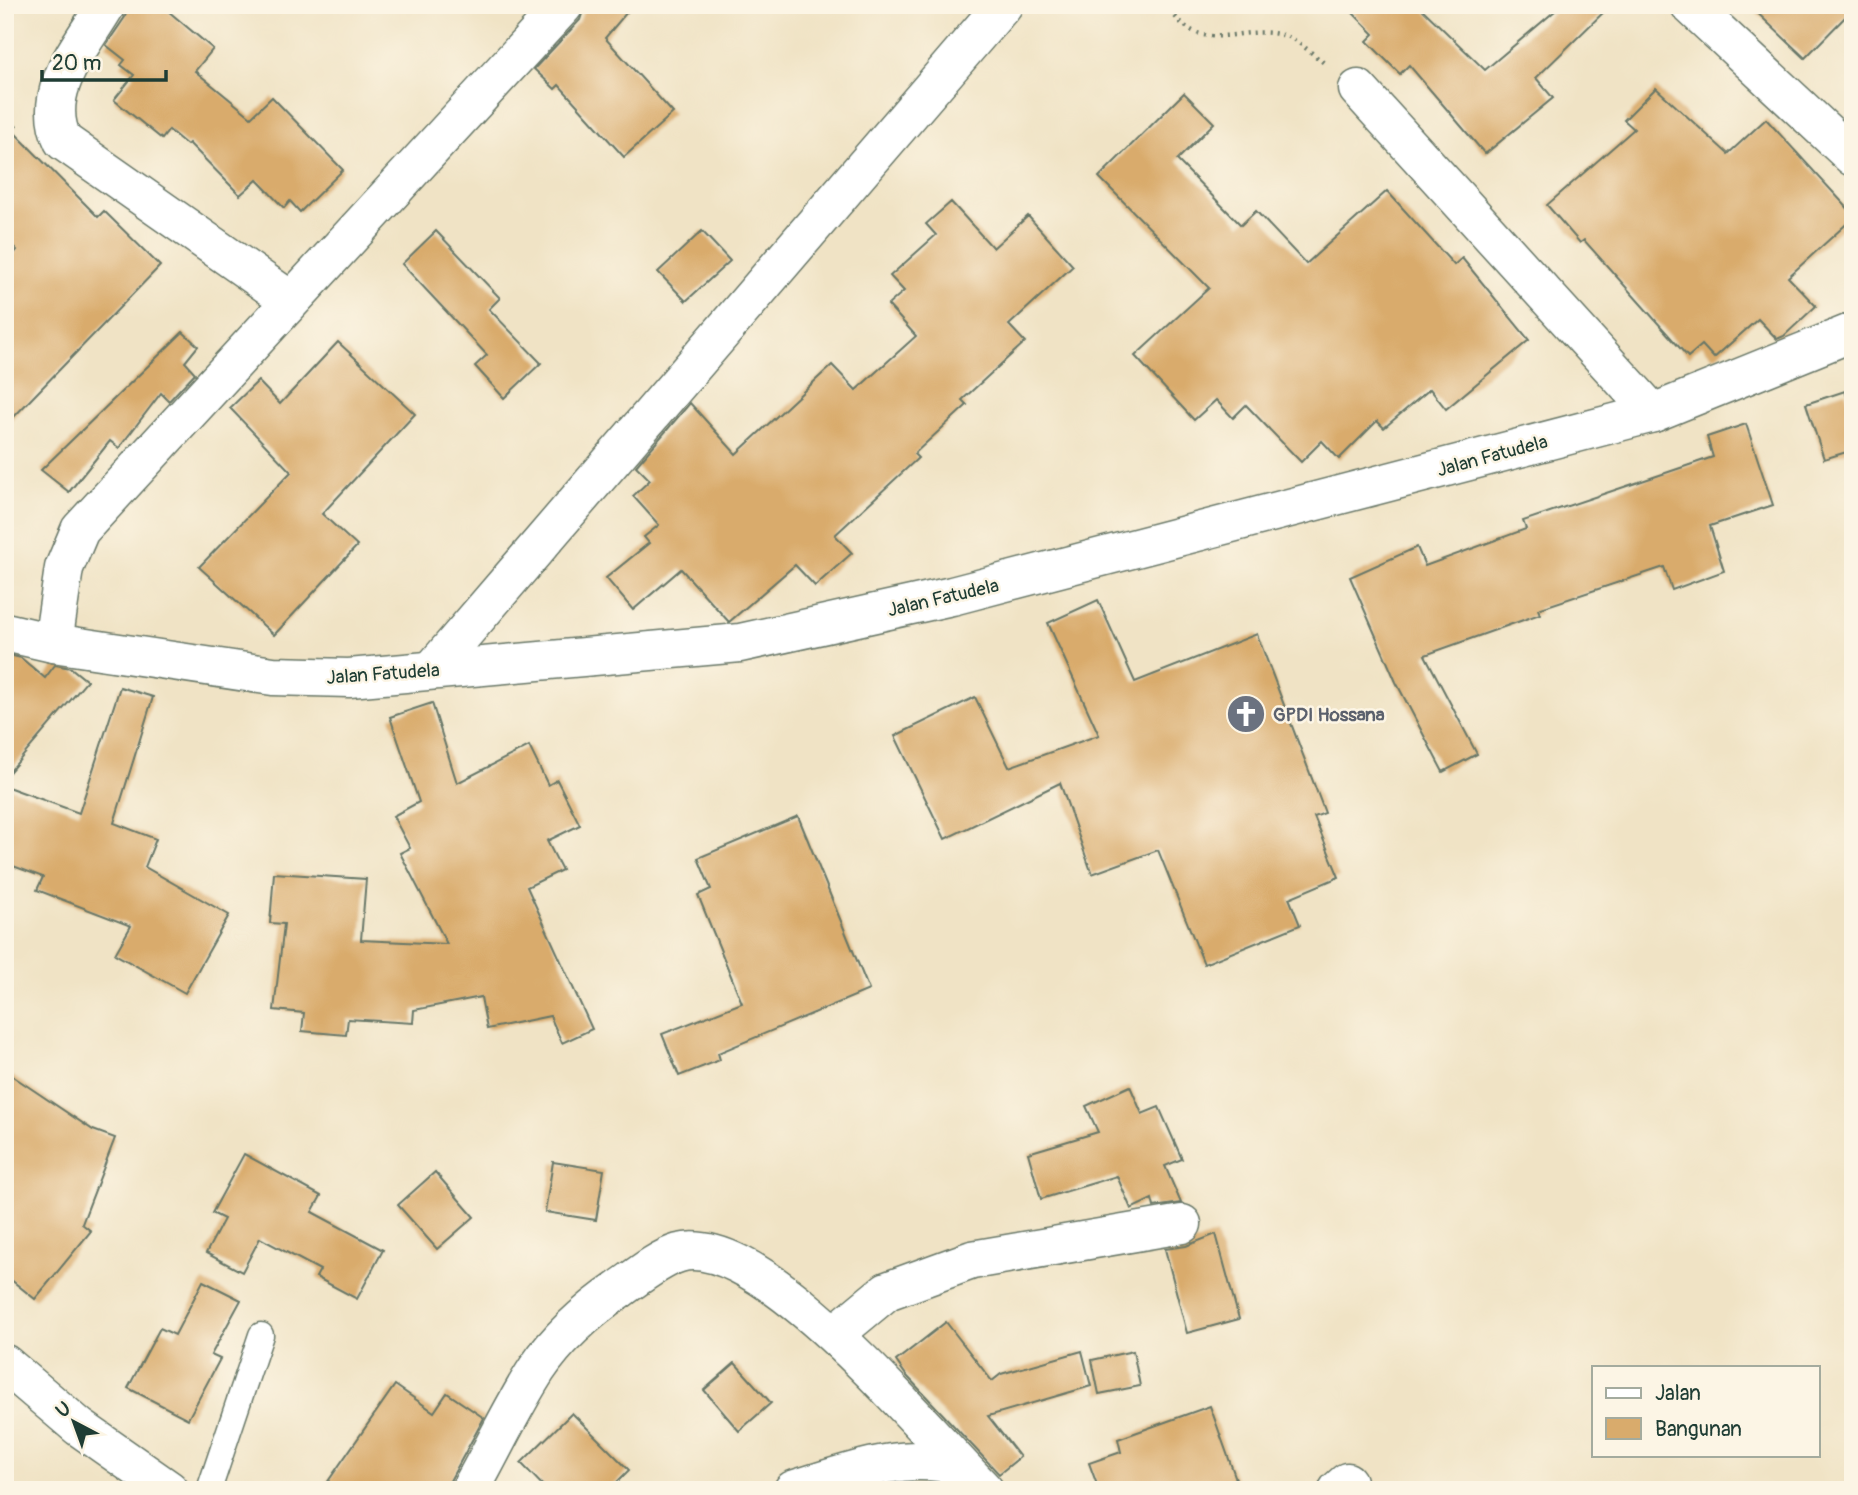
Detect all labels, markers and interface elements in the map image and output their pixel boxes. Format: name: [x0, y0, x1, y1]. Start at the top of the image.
scale bar: [42, 38, 166, 82]
text: 20 m: [52, 50, 101, 77]
street label: Jalan Fatudela: [1434, 430, 1550, 482]
street label: Jalan Fatudela: [885, 573, 1001, 622]
street label: Jalan Fatudela: [326, 658, 441, 690]
church icon: GPDI Hossana: [1225, 693, 1267, 735]
place label: GPDI Hossana: [1273, 703, 1385, 727]
legend: [1592, 1366, 1820, 1456]
text: Jalan: [1655, 1380, 1701, 1407]
north arrow: [38, 1386, 108, 1456]
text: U: [51, 1397, 76, 1423]
text: Bangunan: [1655, 1416, 1742, 1443]

